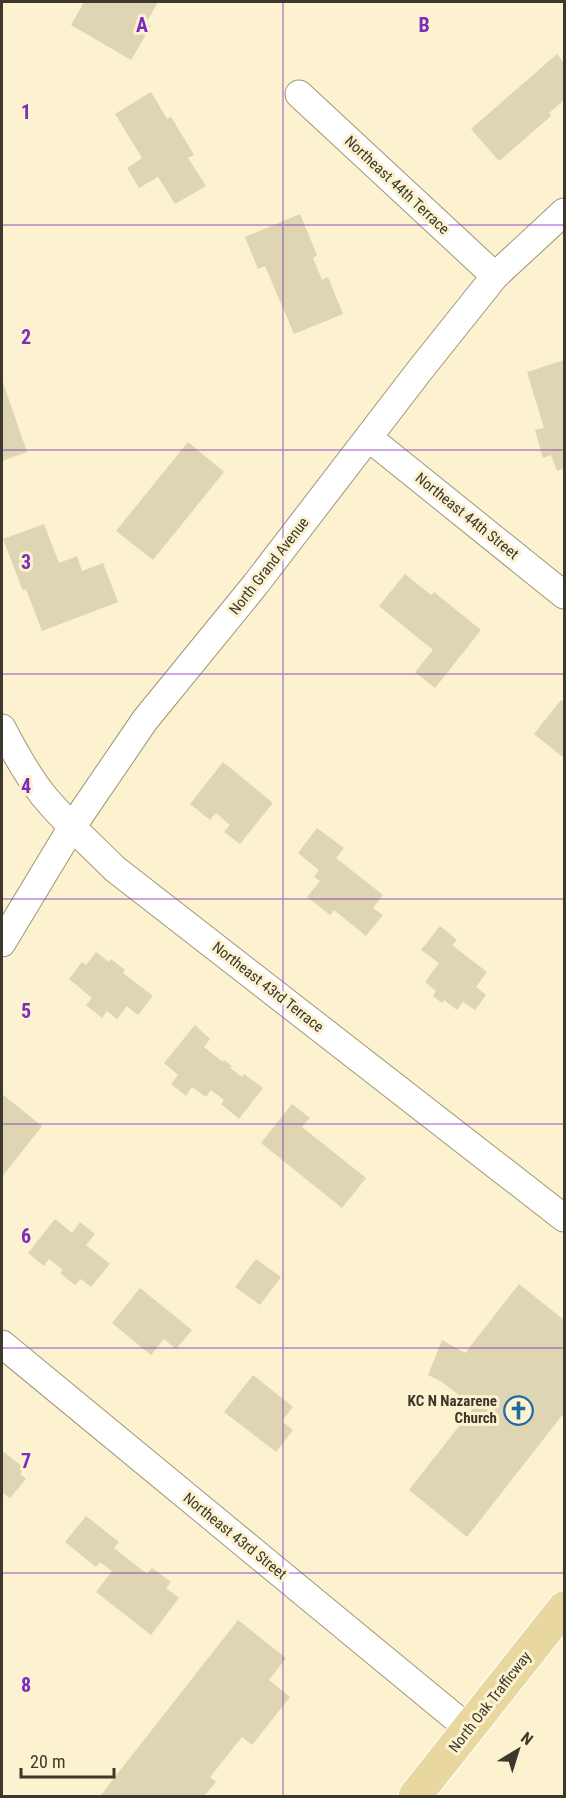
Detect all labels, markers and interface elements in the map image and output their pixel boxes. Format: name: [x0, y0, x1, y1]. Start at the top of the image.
text: A: [136, 13, 148, 37]
text: B: [418, 13, 430, 37]
text: 1: [21, 100, 31, 124]
street label: Northeast 44th Terrace: [341, 132, 453, 238]
text: 2: [21, 325, 31, 349]
street label: Northeast 44th Street: [412, 469, 522, 563]
street label: North Grand Avenue: [225, 514, 313, 618]
text: 3: [21, 550, 31, 574]
text: 4: [21, 774, 31, 798]
street label: Northeast 43rd Terrace: [209, 938, 327, 1036]
text: 5: [21, 999, 31, 1023]
text: 6: [21, 1224, 31, 1248]
place label: KC N Nazarene Church: [408, 1392, 497, 1427]
church icon: KC N Nazarene Church: [502, 1394, 534, 1426]
text: 7: [21, 1449, 31, 1473]
street label: Northeast 43rd Street: [180, 1489, 290, 1583]
street label: North Oak Trafficway: [445, 1648, 535, 1756]
text: 8: [21, 1673, 31, 1697]
north arrow: [488, 1720, 548, 1780]
scale bar: [21, 1741, 114, 1779]
text: 20 m: [30, 1751, 65, 1772]

